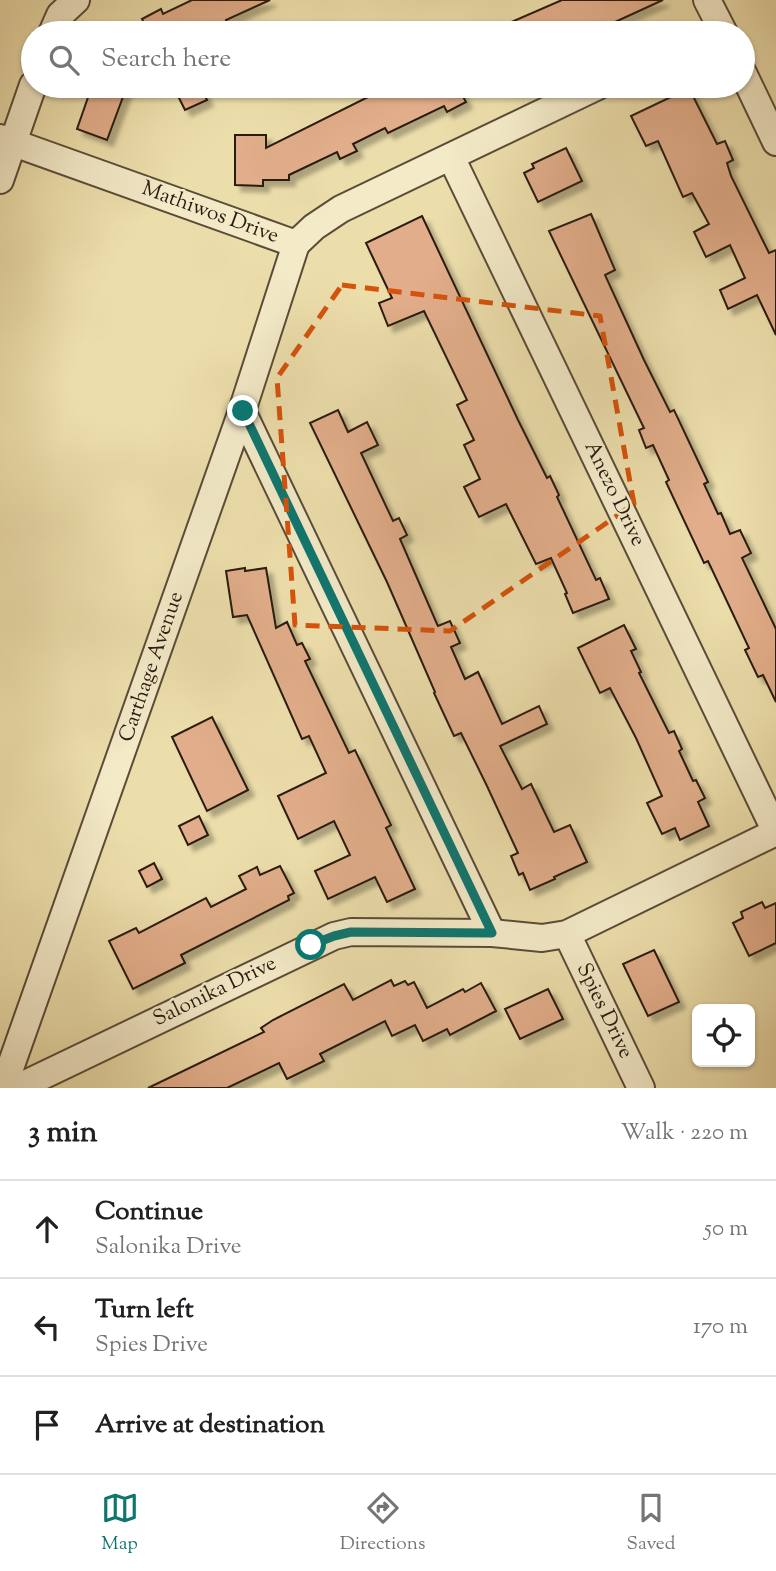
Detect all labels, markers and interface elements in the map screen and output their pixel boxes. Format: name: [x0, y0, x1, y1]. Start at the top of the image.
search box: [21, 21, 755, 98]
icon: search: [45, 41, 83, 79]
text: Search here: [101, 41, 231, 78]
street label: Mathiwos Drive: [137, 174, 283, 252]
route end: [227, 395, 258, 426]
street label: Anezo Drive: [576, 436, 652, 552]
street label: Carthage Avenue: [112, 588, 192, 746]
route start: [295, 929, 326, 960]
street label: Salonika Drive: [148, 949, 282, 1035]
street label: Spies Drive: [568, 958, 640, 1064]
map controls: [692, 1004, 755, 1067]
button: locate: [692, 1004, 755, 1067]
text: 3 min: [28, 1112, 98, 1155]
text: Walk · 220 m: [621, 1117, 748, 1150]
text: Continue: [95, 1194, 203, 1231]
icon: ahead: [28, 1210, 66, 1248]
text: 50 m: [704, 1213, 748, 1246]
text: Salonika Drive: [95, 1231, 242, 1264]
text: Turn left: [95, 1292, 194, 1329]
icon: left: [28, 1308, 66, 1346]
text: 170 m: [693, 1311, 748, 1344]
text: Spies Drive: [95, 1329, 208, 1362]
icon: arrive: [28, 1406, 66, 1444]
text: Arrive at destination: [95, 1407, 325, 1444]
tab: Map: [101, 1489, 139, 1558]
tab: Directions: [340, 1489, 425, 1558]
tab: Saved: [627, 1489, 675, 1558]

